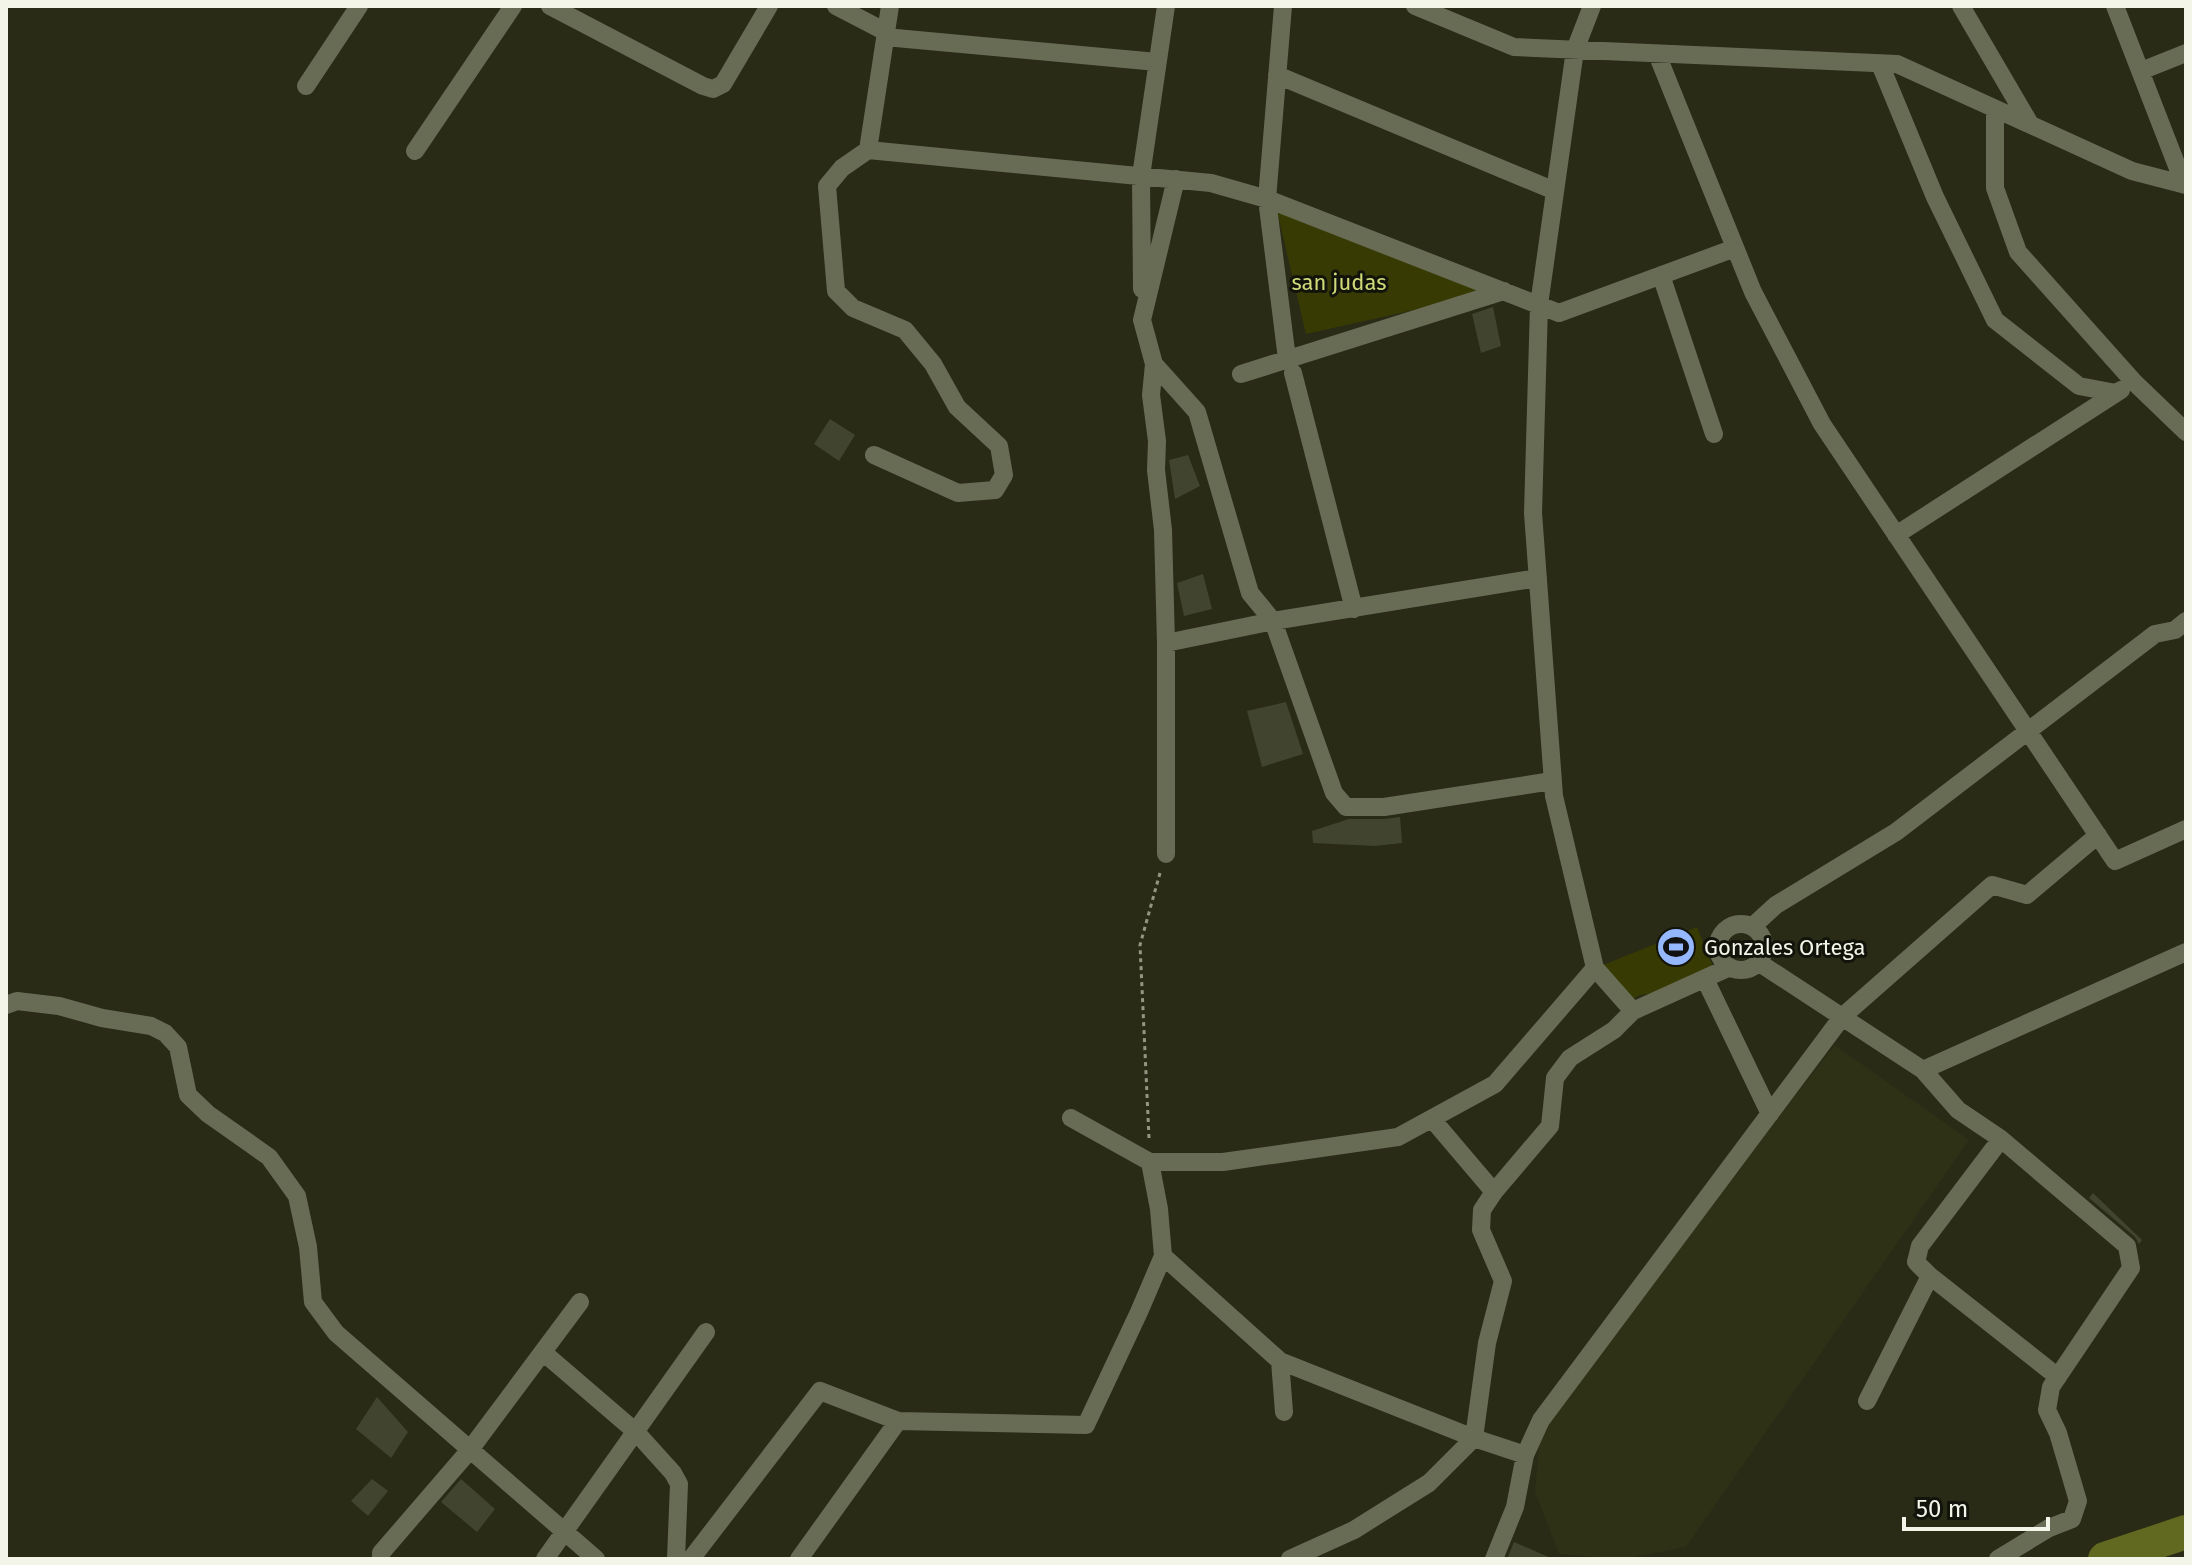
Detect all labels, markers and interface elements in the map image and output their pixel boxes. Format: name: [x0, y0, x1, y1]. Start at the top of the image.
park label: san judas: [1292, 269, 1386, 296]
sports icon: Gonzales Ortega: [1655, 926, 1697, 968]
place label: Gonzales Ortega: [1704, 934, 1865, 961]
scale bar: [1904, 1481, 2048, 1531]
text: 50 m: [1916, 1495, 1968, 1523]

